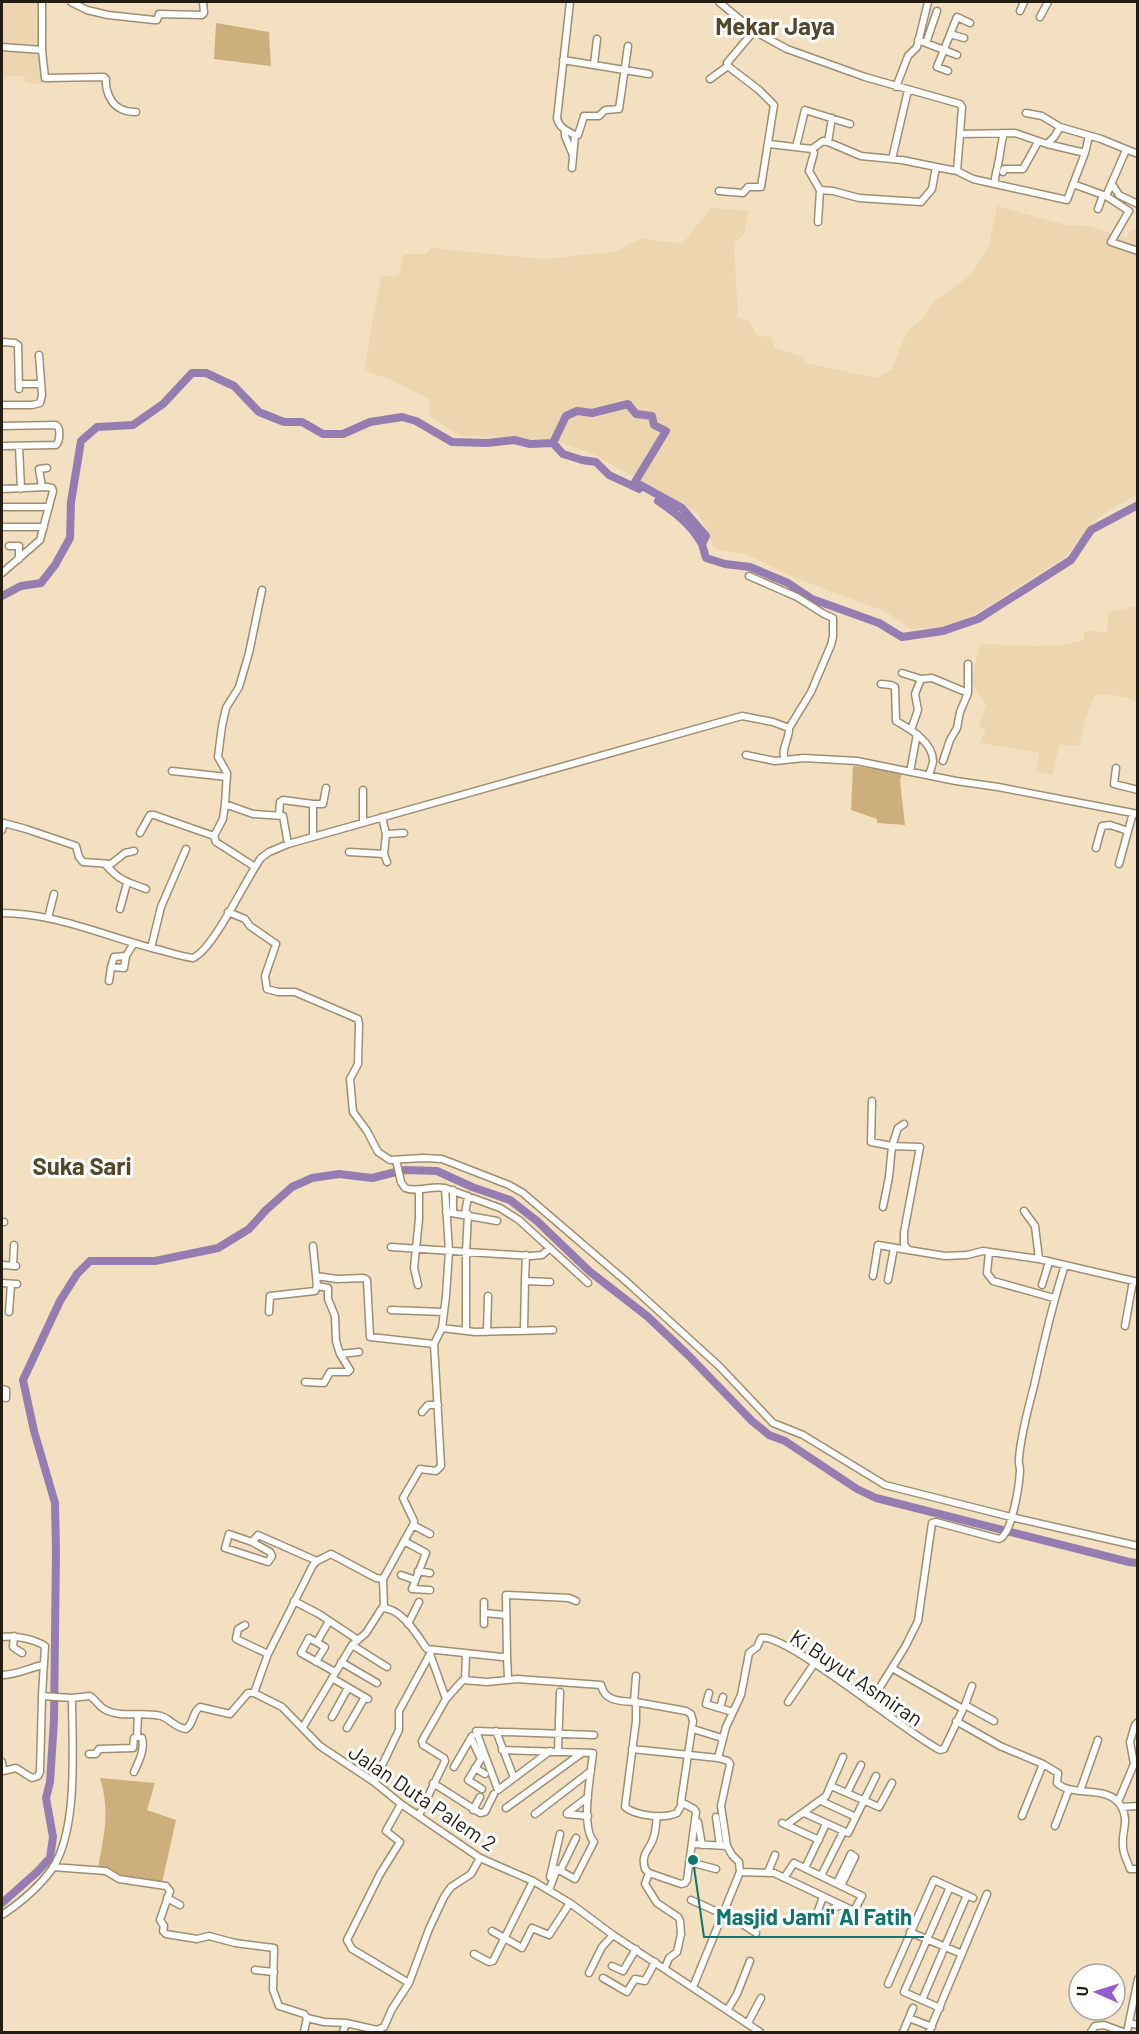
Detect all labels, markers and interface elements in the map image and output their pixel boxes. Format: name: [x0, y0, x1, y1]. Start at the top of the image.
district label: Mekar Jaya: [715, 11, 835, 40]
district label: Suka Sari: [32, 1151, 132, 1180]
street label: Ki Buyut Asmiran: [786, 1623, 928, 1731]
street label: Jalan Duta Palem 2: [345, 1738, 501, 1856]
callout: Masjid Jami' Al Fatih: [704, 1897, 924, 1937]
text: Masjid Jami' Al Fatih: [716, 1903, 912, 1929]
north arrow: [1067, 1962, 1127, 2022]
text: U: [1072, 1986, 1091, 1997]

